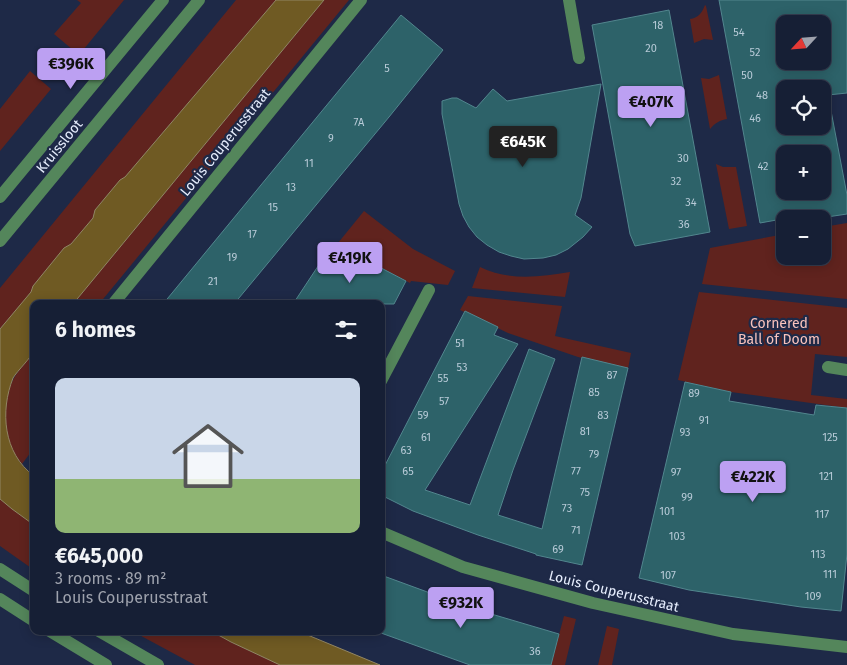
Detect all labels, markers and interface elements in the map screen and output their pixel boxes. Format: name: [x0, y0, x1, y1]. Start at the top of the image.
north arrow: [776, 15, 831, 70]
map controls: [776, 15, 831, 265]
house number: 18: [653, 19, 663, 32]
house number: 54: [733, 26, 745, 39]
house number: 20: [645, 42, 657, 55]
house number: 52: [750, 46, 760, 59]
pin: €396K: [36, 48, 106, 90]
text: €396K: [48, 54, 94, 73]
house number: 5: [384, 62, 390, 75]
house number: 50: [741, 69, 753, 82]
button: locate: [776, 80, 831, 135]
street label: Louis Couperusstraat: [177, 84, 275, 200]
pin: €407K: [616, 86, 686, 128]
house number: 48: [756, 89, 768, 102]
text: €407K: [629, 92, 673, 111]
house number: 46: [749, 112, 761, 125]
street label: Kruissloot: [33, 115, 87, 177]
house number: 7A: [354, 116, 365, 129]
pin: €645K: [488, 126, 558, 168]
house number: 9: [328, 132, 334, 145]
text: €645K: [500, 132, 546, 151]
button: +: [776, 145, 831, 200]
house number: 30: [677, 152, 689, 165]
house number: 11: [304, 157, 314, 170]
house number: 42: [757, 160, 769, 173]
house number: 32: [671, 175, 681, 188]
house number: 13: [286, 181, 296, 194]
house number: 34: [685, 196, 697, 209]
house number: 15: [268, 201, 279, 214]
button: −: [776, 210, 831, 265]
house number: 36: [678, 218, 690, 231]
house number: 17: [247, 228, 257, 241]
pin: €419K: [315, 242, 385, 284]
text: €419K: [328, 248, 372, 267]
house number: 19: [227, 251, 237, 264]
house number: 21: [208, 275, 218, 288]
park label: Cornered Ball of Doom: [738, 315, 820, 348]
icon: filters: [332, 316, 360, 344]
text: 6 homes: [55, 317, 136, 343]
house number: 51: [455, 337, 465, 350]
house number: 53: [457, 361, 467, 374]
house number: 87: [607, 369, 618, 382]
house number: 55: [438, 372, 449, 385]
house number: 85: [588, 386, 600, 399]
house number: 89: [688, 387, 700, 400]
house number: 57: [439, 395, 449, 408]
house number: 59: [417, 409, 429, 422]
house number: 83: [597, 409, 609, 422]
icon: home: [163, 411, 253, 501]
house number: 91: [699, 414, 709, 427]
house number: 81: [580, 425, 590, 438]
house number: 93: [679, 426, 691, 439]
house number: 61: [421, 431, 431, 444]
house number: 125: [822, 431, 838, 444]
house number: 63: [400, 444, 412, 457]
house number: 79: [589, 448, 599, 461]
pin: €422K: [718, 460, 788, 503]
house number: 65: [402, 465, 414, 478]
house number: 77: [571, 465, 581, 478]
house number: 97: [671, 466, 681, 479]
text: €422K: [731, 467, 775, 486]
house number: 121: [819, 470, 833, 483]
house number: 75: [580, 486, 591, 499]
house number: 99: [681, 491, 693, 504]
house number: 73: [562, 502, 572, 515]
house number: 101: [659, 505, 675, 518]
house number: 117: [815, 508, 829, 521]
house number: 71: [571, 524, 581, 537]
house number: 103: [669, 530, 685, 543]
text: €645,000: [55, 543, 143, 569]
house number: 69: [552, 543, 564, 556]
house number: 113: [811, 548, 825, 561]
street label: Louis Couperusstraat: [547, 567, 682, 616]
house number: 111: [823, 568, 837, 581]
text: 3 rooms · 89 m²: [55, 569, 166, 588]
house number: 107: [660, 569, 676, 582]
pin: €932K: [426, 586, 496, 629]
text: Louis Couperusstraat: [55, 588, 208, 607]
house number: 109: [805, 590, 822, 603]
text: €932K: [439, 593, 483, 612]
house number: 36: [529, 645, 541, 658]

